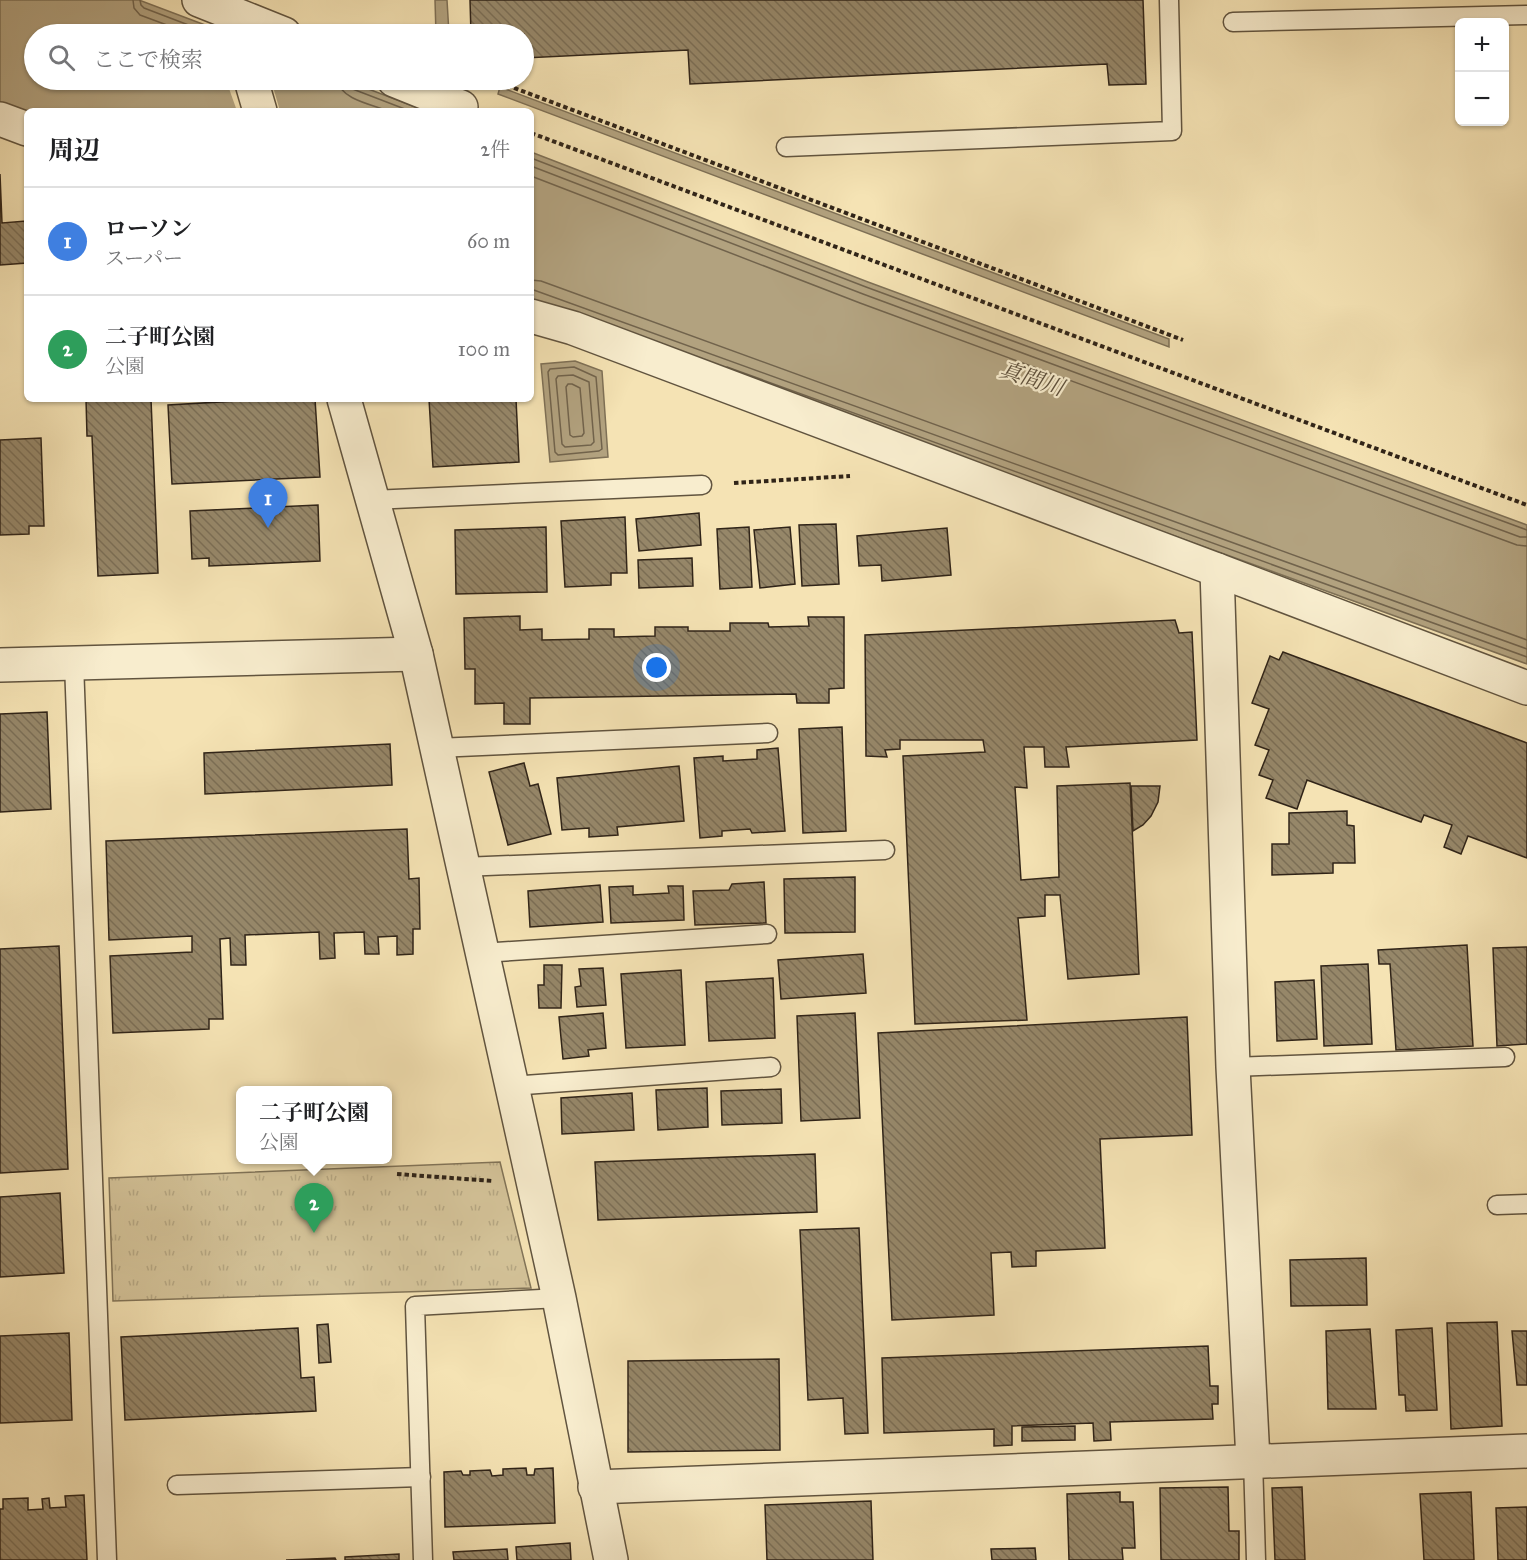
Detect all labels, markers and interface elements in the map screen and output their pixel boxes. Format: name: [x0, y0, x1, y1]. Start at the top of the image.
map controls: [1455, 18, 1509, 126]
button: +: [1455, 18, 1509, 72]
search box: [24, 24, 534, 90]
icon: search: [45, 41, 78, 74]
text: ここで検索: [93, 46, 203, 73]
button: −: [1455, 72, 1509, 126]
text: 周辺: [48, 134, 100, 166]
text: 2件: [480, 137, 510, 161]
text: ローソン: [105, 215, 192, 242]
text: 1: [64, 229, 71, 253]
text: 60 m: [467, 229, 510, 253]
text: スーパー: [105, 246, 183, 270]
text: 二子町公園: [105, 323, 215, 350]
text: 2: [63, 337, 72, 361]
text: 100 m: [458, 337, 510, 361]
text: 公園: [105, 354, 145, 378]
water label: 真間川: [996, 355, 1069, 402]
pin: 1: [248, 478, 288, 528]
your location: [642, 653, 671, 682]
popup: [236, 1086, 392, 1164]
text: 二子町公園: [259, 1099, 369, 1126]
text: 公園: [259, 1130, 299, 1154]
pin: 2: [294, 1184, 334, 1233]

